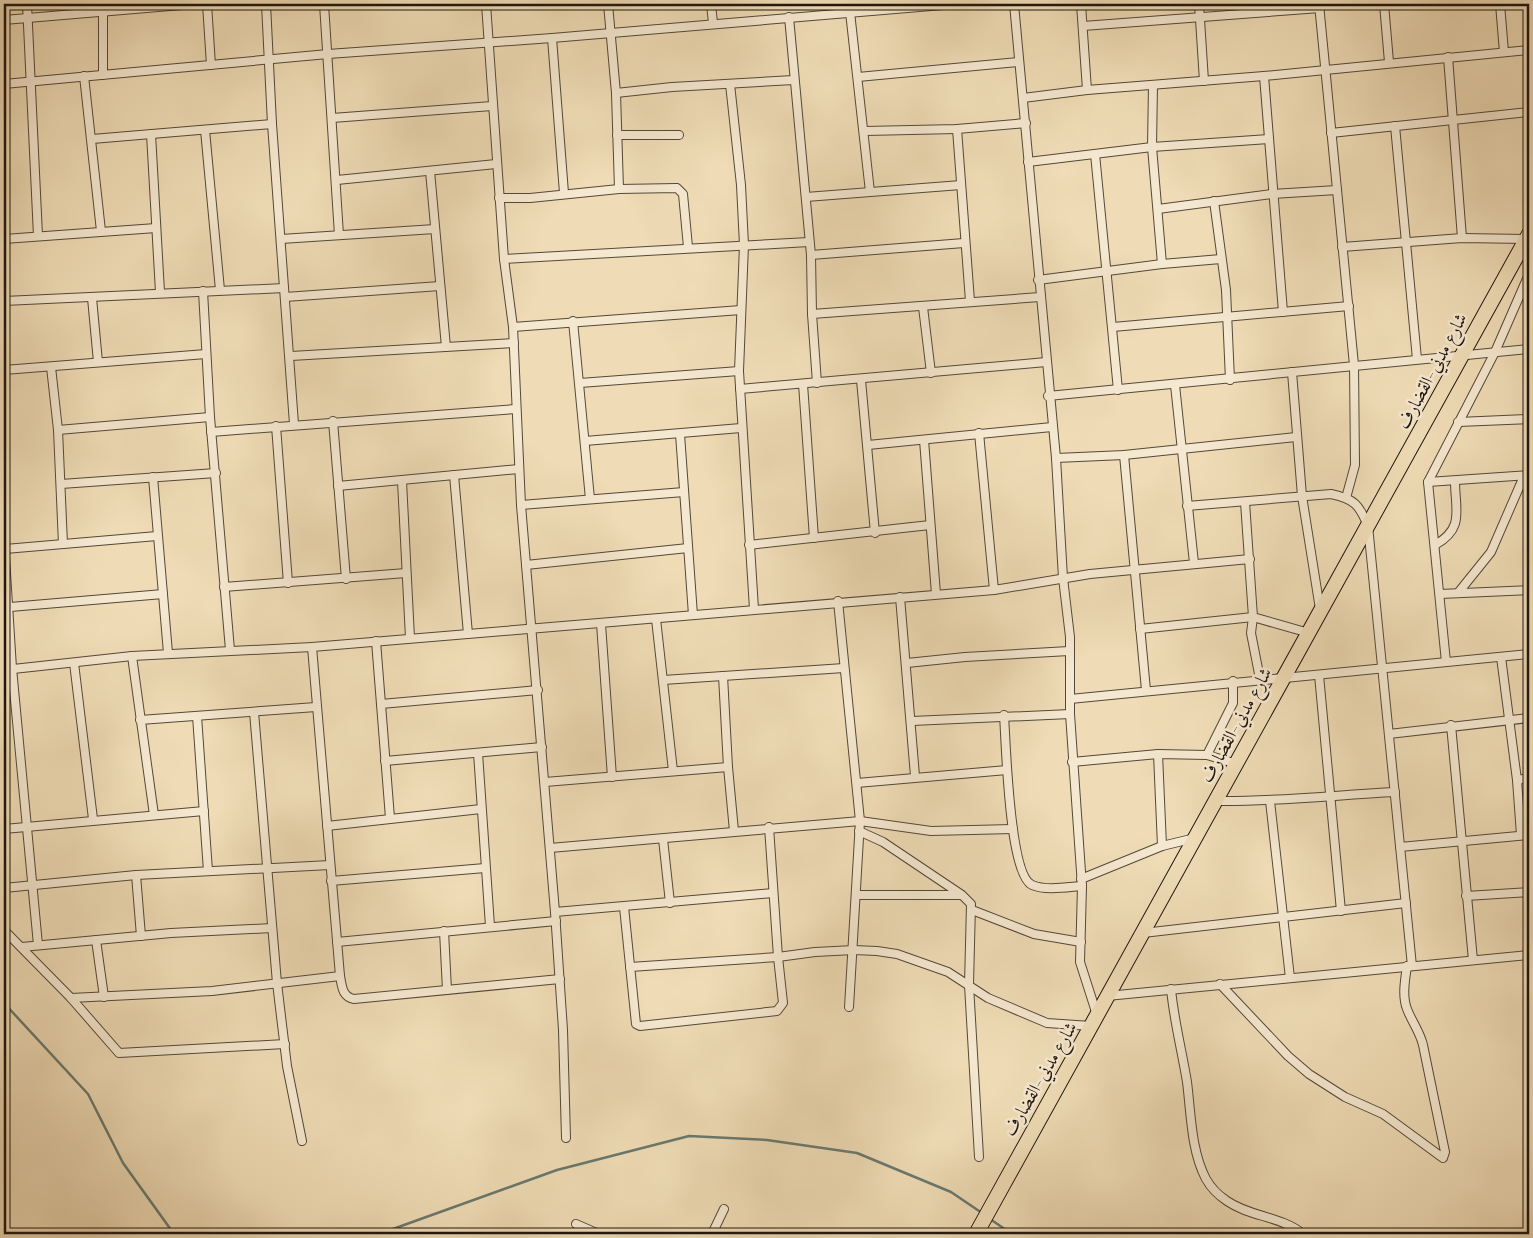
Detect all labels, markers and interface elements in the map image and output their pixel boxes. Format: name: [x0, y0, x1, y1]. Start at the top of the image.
street label: شارع مدني -القضارف: [1393, 310, 1475, 435]
street label: شارع مدني -القضارف: [1196, 664, 1280, 788]
street label: شارع مدني -القضارف: [999, 1018, 1085, 1142]

